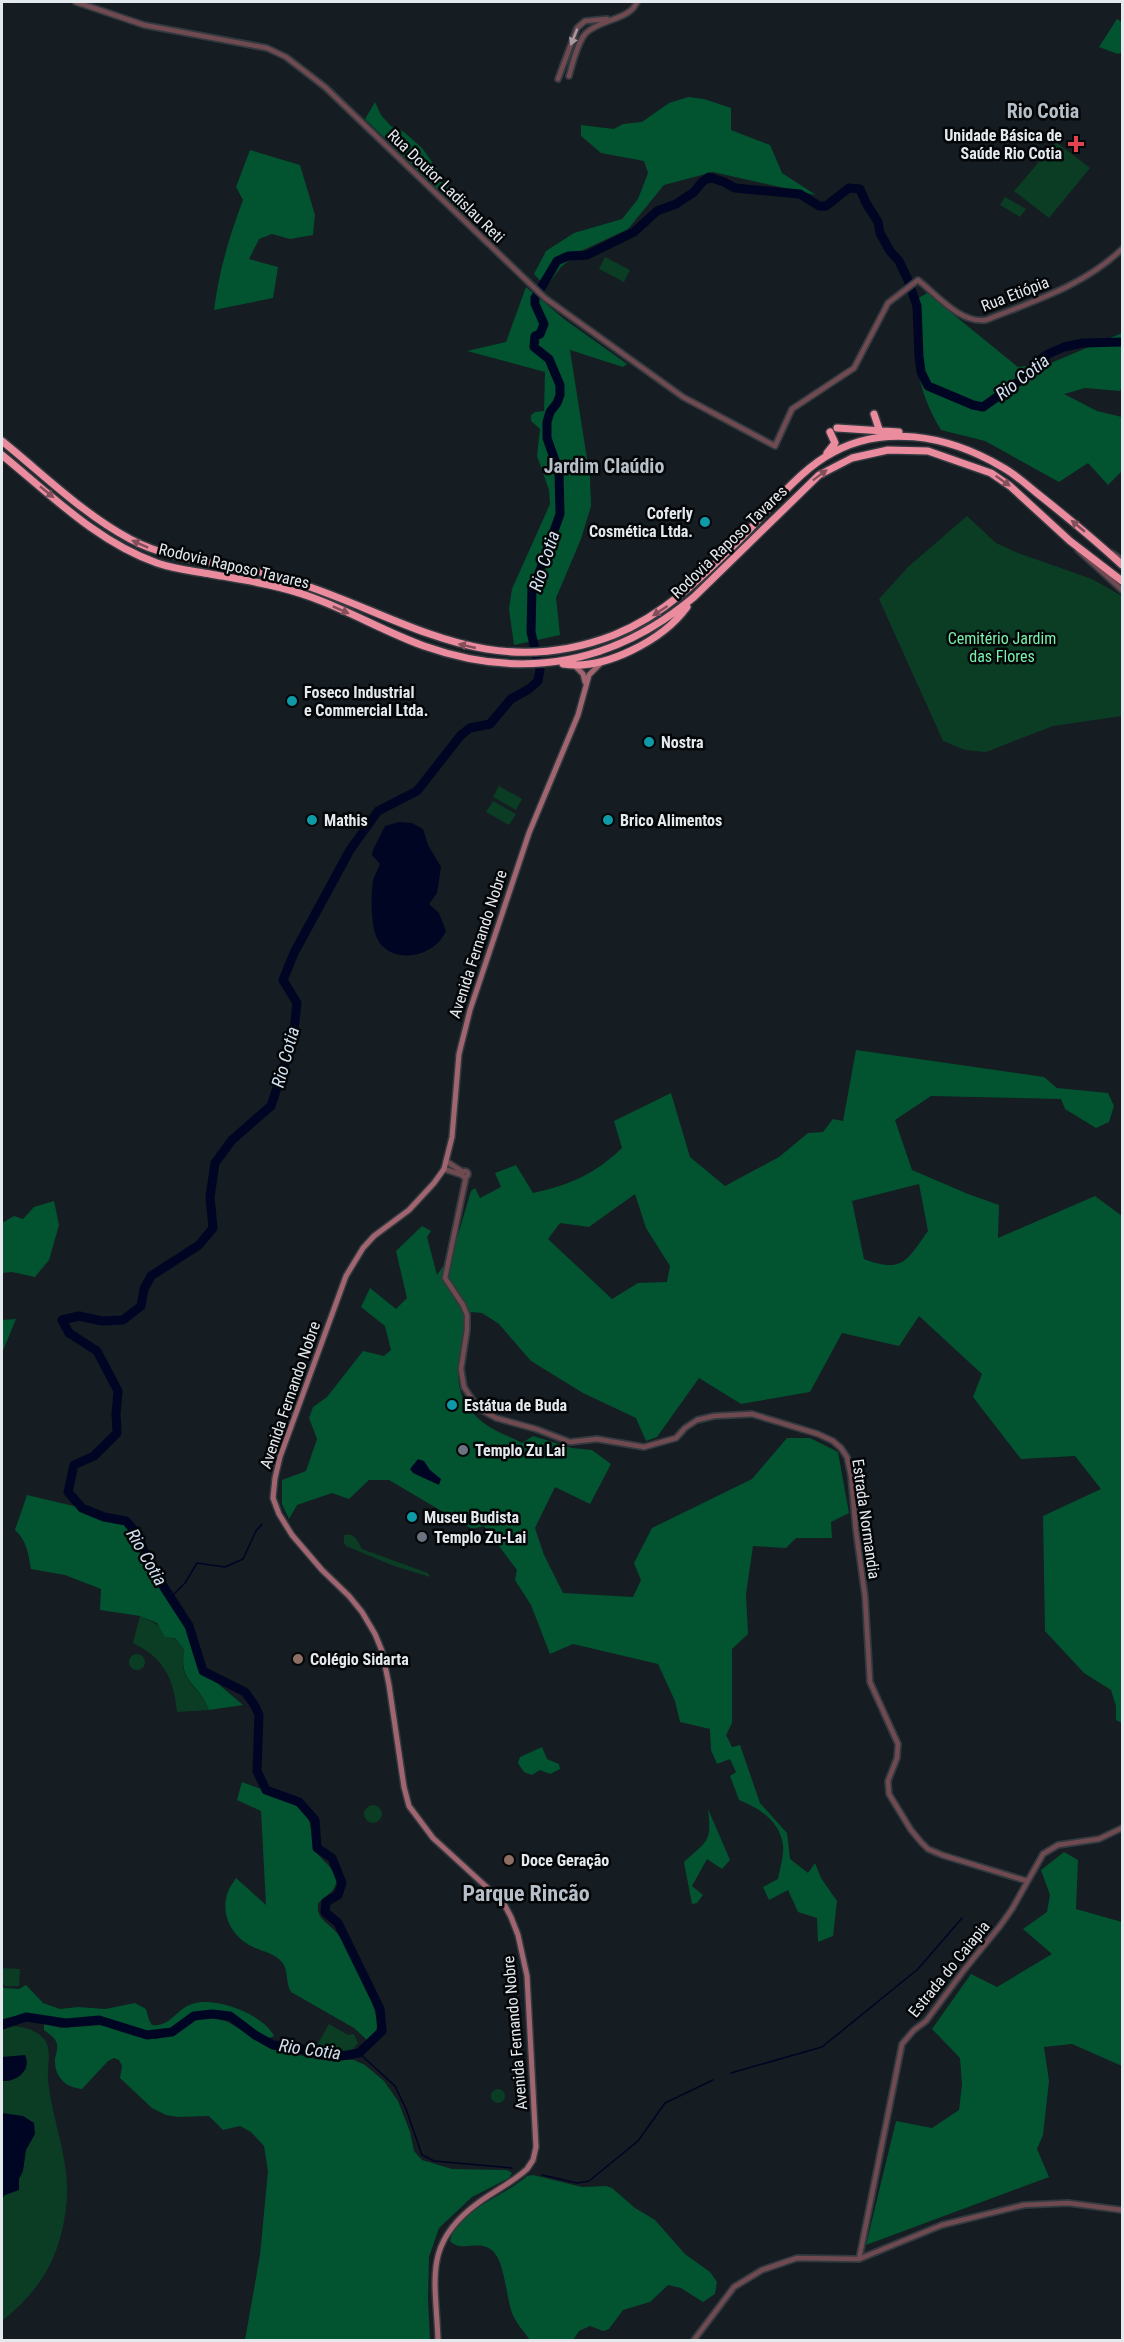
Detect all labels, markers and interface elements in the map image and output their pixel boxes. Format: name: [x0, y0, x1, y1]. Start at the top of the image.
one-way arrow: [569, 28, 578, 46]
district label: Rio Cotia: [1007, 99, 1079, 123]
street label: Rua Doutor Ladislau Reti: [384, 125, 508, 247]
place label: Unidade Básica de Saúde Rio Cotia: [944, 126, 1062, 163]
marker: Unidade Básica de Saúde Rio Cotia: [1067, 135, 1085, 153]
street label: Rua Etiópia: [978, 272, 1052, 316]
water label: Rio Cotia: [991, 350, 1053, 404]
district label: Jardim Claúdio: [544, 454, 664, 478]
one-way arrow: [811, 469, 827, 481]
one-way arrow: [994, 475, 1010, 487]
street label: Rodovia Raposo Tavares: [667, 482, 791, 602]
one-way arrow: [39, 485, 55, 498]
place label: Coferly Cosmética Ltda.: [589, 504, 693, 541]
marker: Coferly Cosmética Ltda.: [698, 515, 712, 529]
one-way arrow: [1071, 520, 1086, 533]
water label: Rio Cotia: [524, 528, 564, 594]
one-way arrow: [131, 539, 148, 548]
street label: Rodovia Raposo Tavares: [157, 539, 311, 593]
one-way arrow: [332, 605, 350, 615]
one-way arrow: [652, 605, 668, 616]
park label: Cemitério Jardim das Flores: [948, 629, 1056, 666]
one-way arrow: [457, 641, 476, 650]
place label: Foseco Industrial e Commercial Ltda.: [304, 683, 428, 720]
marker: Foseco Industrial e Commercial Ltda.: [285, 694, 299, 708]
place label: Nostra: [661, 733, 704, 752]
marker: Nostra: [642, 735, 656, 749]
place label: Mathis: [324, 811, 368, 830]
place label: Brico Alimentos: [620, 811, 722, 830]
marker: Mathis: [305, 813, 319, 827]
marker: Brico Alimentos: [601, 813, 615, 827]
street label: Avenida Fernando Nobre: [445, 868, 511, 1020]
water label: Rio Cotia: [267, 1024, 303, 1090]
street label: Avenida Fernando Nobre: [256, 1319, 324, 1471]
place label: Estátua de Buda: [464, 1396, 568, 1415]
marker: Estátua de Buda: [445, 1398, 459, 1412]
place label: Templo Zu Lai: [475, 1441, 565, 1460]
marker: Templo Zu Lai: [456, 1443, 470, 1457]
street label: Estrada Normandia: [848, 1458, 884, 1580]
place label: Museu Budista: [424, 1508, 519, 1527]
marker: Museu Budista: [405, 1510, 419, 1524]
water label: Rio Cotia: [122, 1525, 172, 1589]
place label: Templo Zu-Lai: [434, 1528, 526, 1547]
marker: Templo Zu-Lai: [415, 1530, 429, 1544]
place label: Colégio Sidarta: [310, 1650, 409, 1669]
marker: Colégio Sidarta: [291, 1652, 305, 1666]
place label: Doce Geração: [521, 1851, 609, 1870]
marker: Doce Geração: [502, 1853, 516, 1867]
district label: Parque Rincão: [462, 1881, 590, 1906]
street label: Estrada do Caiapia: [904, 1917, 994, 2021]
street label: Avenida Fernando Nobre: [499, 1955, 531, 2111]
water label: Rio Cotia: [278, 2034, 342, 2064]

